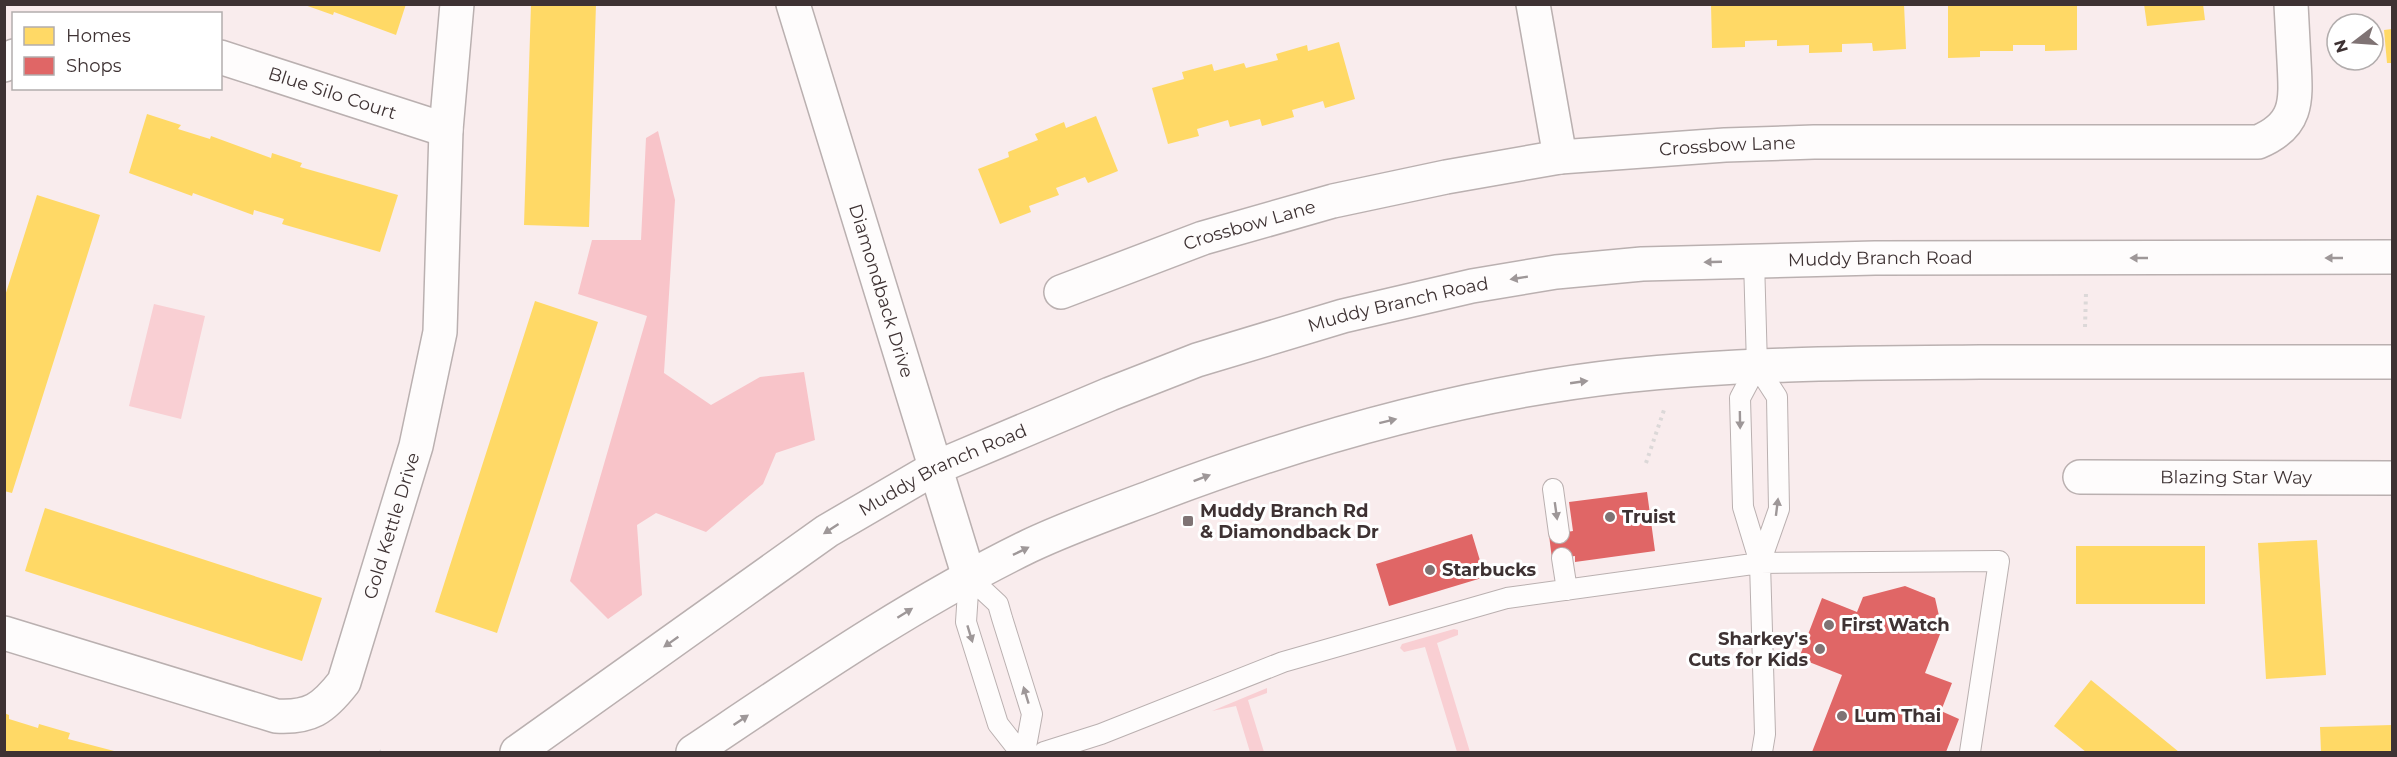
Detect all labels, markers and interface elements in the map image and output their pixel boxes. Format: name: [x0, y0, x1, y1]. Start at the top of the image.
legend: [12, 12, 222, 90]
north arrow: [2325, 12, 2385, 72]
text: Homes: [66, 25, 131, 47]
text: N: [2330, 37, 2352, 55]
text: Shops: [66, 55, 122, 77]
street label: Blue Silo Court: [265, 62, 399, 124]
street label: Crossbow Lane: [1658, 132, 1796, 161]
street label: Crossbow Lane: [1180, 196, 1318, 255]
street label: Diamondback Drive: [844, 201, 918, 380]
street label: Muddy Branch Road: [1788, 247, 1973, 271]
one-way arrow: [2130, 253, 2149, 263]
one-way arrow: [2325, 253, 2344, 263]
one-way arrow: [1704, 257, 1723, 266]
street label: Muddy Branch Road: [1305, 272, 1490, 337]
one-way arrow: [1509, 274, 1528, 283]
one-way arrow: [1570, 377, 1589, 386]
one-way arrow: [1736, 411, 1745, 430]
one-way arrow: [1379, 415, 1397, 425]
street label: Muddy Branch Road: [855, 419, 1030, 521]
street label: Gold Kettle Drive: [359, 450, 424, 602]
street label: Blazing Star Way: [2160, 466, 2312, 489]
one-way arrow: [1193, 473, 1211, 482]
one-way arrow: [1773, 497, 1782, 516]
place label: Muddy Branch Rd & Diamondback Dr: [1200, 500, 1379, 543]
one-way arrow: [1551, 502, 1561, 521]
place label: Truist: [1622, 506, 1676, 528]
marker: Truist: [1603, 510, 1617, 524]
marker: Muddy Branch Rd & Diamondback Dr: [1181, 514, 1195, 528]
one-way arrow: [822, 524, 839, 535]
one-way arrow: [1012, 546, 1030, 556]
place label: Starbucks: [1442, 559, 1537, 581]
marker: Starbucks: [1423, 563, 1437, 577]
one-way arrow: [897, 608, 913, 619]
place label: First Watch: [1841, 614, 1950, 636]
marker: First Watch: [1822, 618, 1836, 632]
one-way arrow: [966, 625, 975, 643]
place label: Sharkey's Cuts for Kids: [1688, 628, 1808, 671]
one-way arrow: [664, 636, 680, 648]
marker: Sharkey's Cuts for Kids: [1813, 642, 1827, 656]
one-way arrow: [1021, 686, 1030, 704]
place label: Lum Thai: [1854, 705, 1941, 727]
marker: Lum Thai: [1835, 709, 1849, 723]
one-way arrow: [733, 714, 749, 726]

